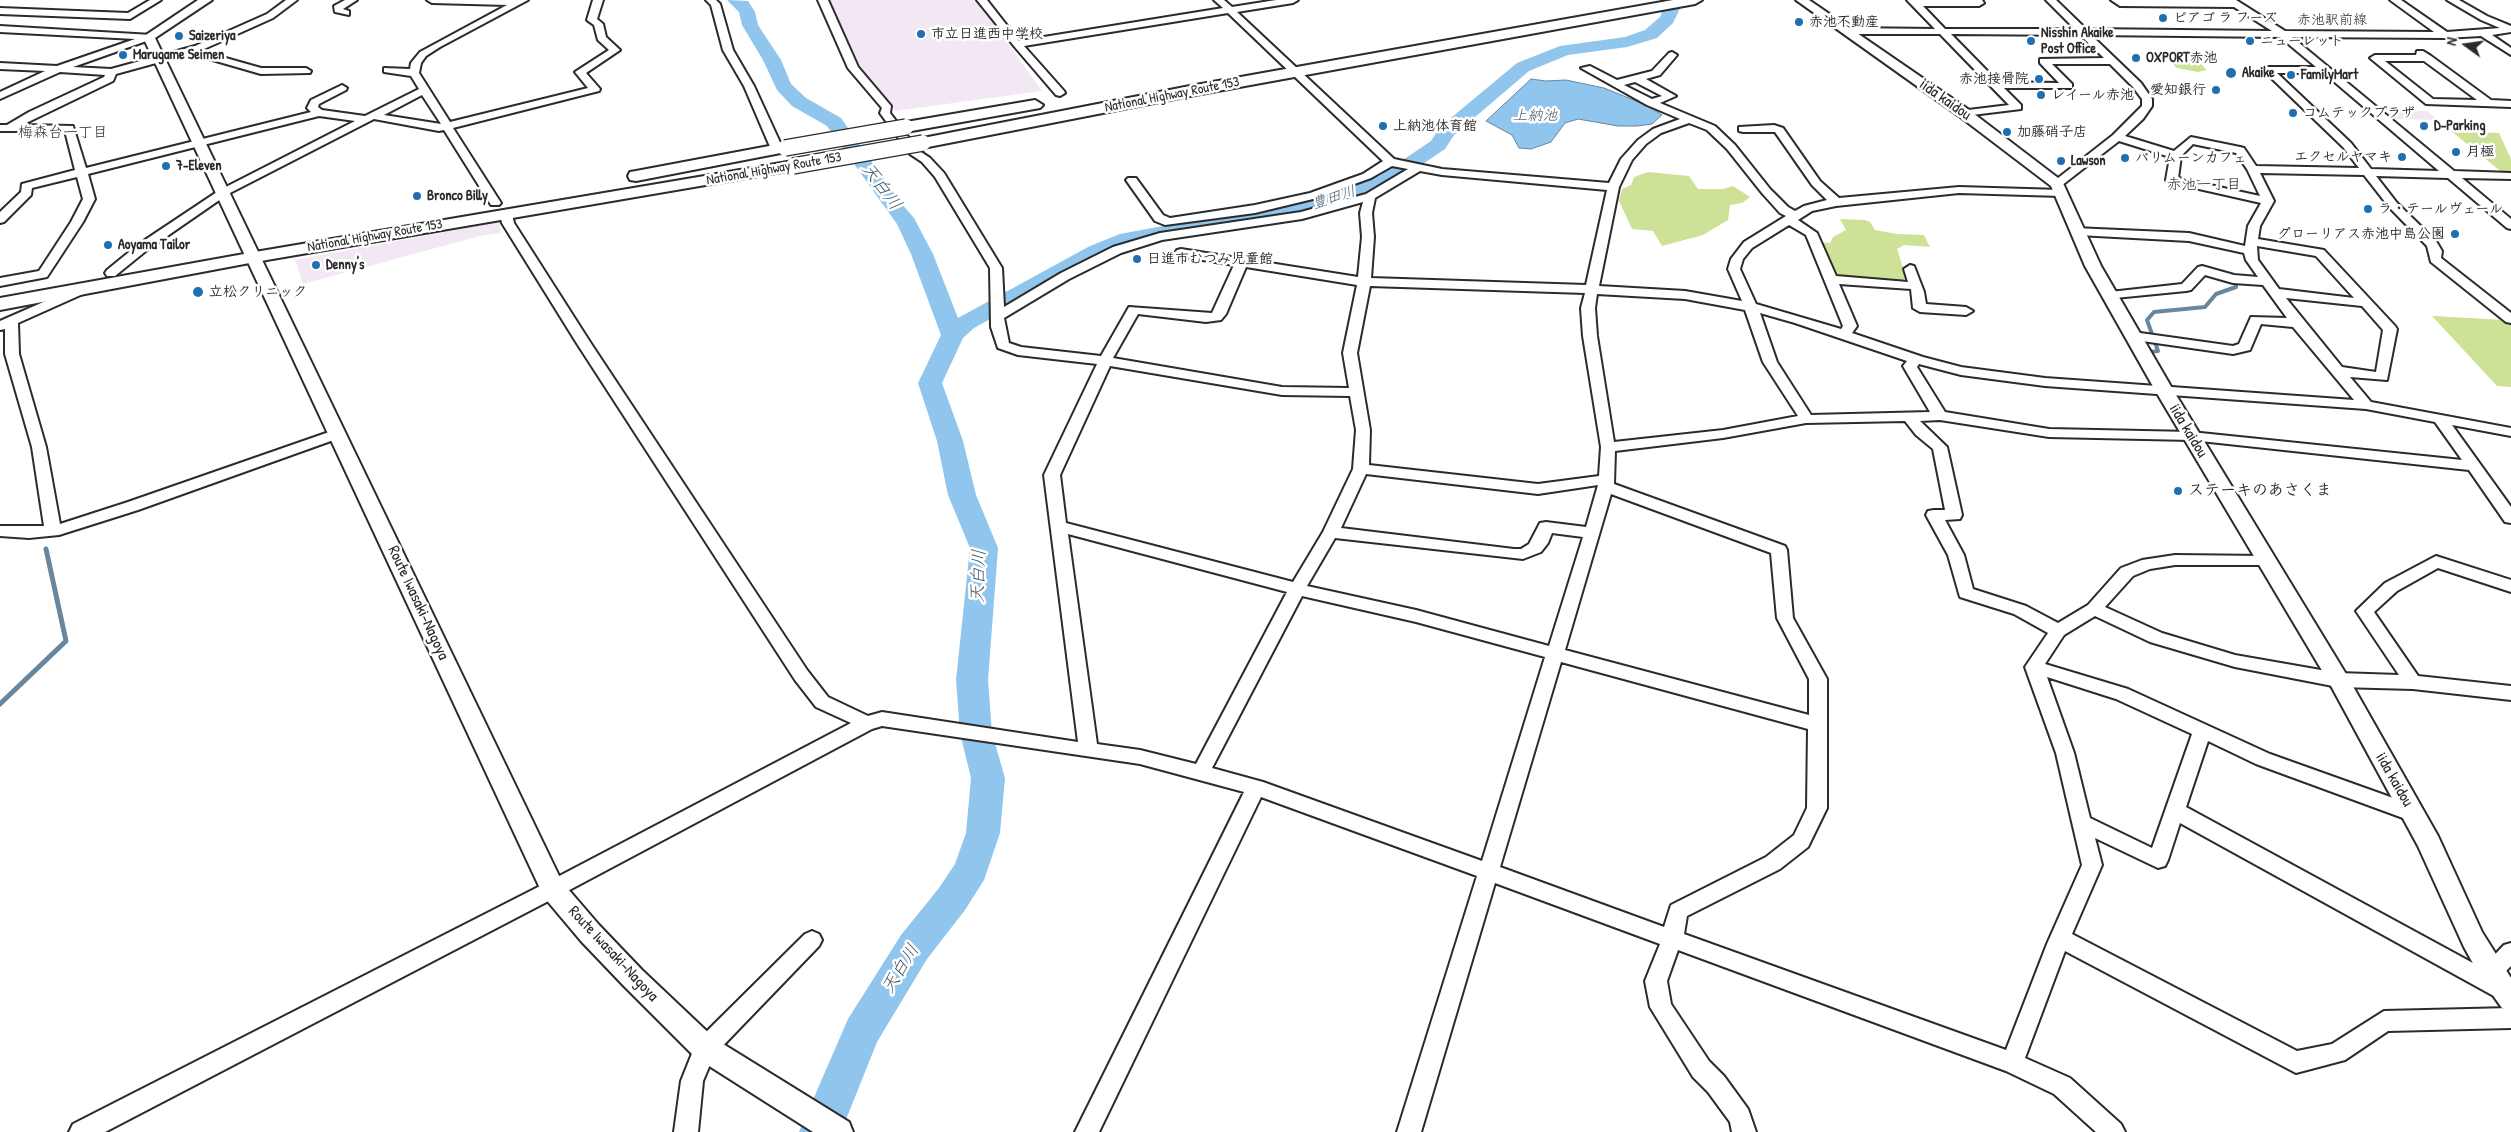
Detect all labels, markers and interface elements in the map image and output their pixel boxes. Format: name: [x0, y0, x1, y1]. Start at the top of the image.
place label: ピアゴ ラ フーズ: [2173, 10, 2277, 26]
marker: ピアゴ ラ フーズ: [2157, 12, 2169, 24]
street label: 赤池駅前線: [2297, 12, 2367, 28]
place label: 赤池不動産: [1809, 14, 1879, 30]
marker: 赤池不動産: [1793, 16, 1805, 28]
north arrow: [2441, 20, 2491, 70]
place label: Nisshin Akaike Post Office: [2041, 25, 2114, 58]
place label: 市立日進西中学校: [931, 26, 1043, 42]
place label: Saizeriya: [189, 28, 236, 44]
marker: 市立日進西中学校: [915, 28, 927, 40]
marker: Saizeriya: [173, 30, 185, 42]
place label: ニューレット: [2260, 33, 2344, 49]
marker: Nisshin Akaike Post Office: [2025, 35, 2037, 47]
marker: ニューレット: [2244, 35, 2256, 47]
text: N: [2441, 35, 2461, 47]
place label: Marugame Seimen: [133, 47, 224, 63]
marker: Marugame Seimen: [117, 49, 129, 61]
place label: OXPORT赤池: [2146, 50, 2218, 66]
marker: OXPORT赤池: [2130, 52, 2142, 64]
place label: Akaike: [2242, 65, 2275, 81]
marker: Akaike: [2224, 66, 2238, 80]
place label: FamilyMart: [2301, 67, 2358, 83]
marker: FamilyMart: [2285, 69, 2297, 81]
place label: 赤池接骨院: [1959, 71, 2029, 87]
marker: 赤池接骨院: [2033, 73, 2045, 85]
street label: National Highway Route 153: [1103, 74, 1241, 116]
street label: iida kaidou: [1915, 75, 1975, 125]
place label: 愛知銀行: [2150, 82, 2206, 98]
marker: 愛知銀行: [2210, 84, 2222, 96]
place label: レイール赤池: [2051, 87, 2134, 103]
marker: レイール赤池: [2035, 89, 2047, 101]
place label: コムテックプラザ: [2303, 105, 2415, 121]
water label: 上納池: [1513, 107, 1557, 125]
marker: コムテックプラザ: [2287, 107, 2299, 119]
place label: 上納池体育館: [1393, 118, 1477, 134]
place label: D-Parking: [2434, 118, 2485, 134]
marker: 上納池体育館: [1377, 120, 1389, 132]
marker: D-Parking: [2418, 120, 2430, 132]
district label: 梅森台一丁目: [18, 124, 108, 142]
place label: 加藤硝子店: [2017, 124, 2087, 140]
marker: 加藤硝子店: [2001, 126, 2013, 138]
place label: 月極: [2466, 144, 2494, 160]
marker: 月極: [2450, 146, 2462, 158]
street label: National Highway Route 153: [705, 149, 843, 189]
place label: エクセルヤマキ: [2294, 149, 2392, 165]
place label: バリムーンカフェ: [2135, 150, 2247, 166]
marker: エクセルヤマキ: [2396, 151, 2408, 163]
marker: バリムーンカフェ: [2119, 152, 2131, 164]
place label: Lawson: [2071, 153, 2106, 169]
marker: Lawson: [2055, 155, 2067, 167]
place label: 7-Eleven: [176, 158, 222, 174]
water label: 天白川: [856, 159, 906, 215]
marker: 7-Eleven: [160, 160, 172, 172]
district label: 赤池一丁目: [2167, 176, 2241, 194]
water label: 豊田川: [1310, 182, 1358, 214]
place label: Bronco Billy: [427, 188, 488, 204]
marker: Bronco Billy: [411, 190, 423, 202]
place label: ラ・テールヴェール: [2378, 201, 2503, 217]
marker: ラ・テールヴェール: [2362, 203, 2374, 215]
street label: National Highway Route 153: [306, 216, 444, 256]
place label: グローリアス赤池中島公園: [2277, 226, 2445, 242]
marker: グローリアス赤池中島公園: [2449, 228, 2461, 240]
place label: Aoyama Tailor: [118, 237, 190, 253]
marker: Aoyama Tailor: [102, 239, 114, 251]
place label: 日進市むつみ児童館: [1147, 251, 1273, 267]
marker: 日進市むつみ児童館: [1131, 253, 1143, 265]
place label: Denny's: [326, 257, 364, 273]
marker: Denny's: [310, 259, 322, 271]
place label: 立松クリニック: [209, 284, 307, 300]
marker: 立松クリニック: [191, 285, 205, 299]
street label: iida kaidou: [2165, 401, 2211, 461]
place label: ステーキのあさくま: [2188, 481, 2332, 501]
marker: ステーキのあさくま: [2172, 485, 2184, 497]
street label: Route Iwasaki-Nagoya: [383, 543, 453, 663]
water label: 天白川: [967, 549, 991, 603]
street label: iida kaidou: [2371, 750, 2417, 810]
street label: Route Iwasaki-Nagoya: [564, 902, 662, 1006]
water label: 天白川: [878, 940, 924, 998]

